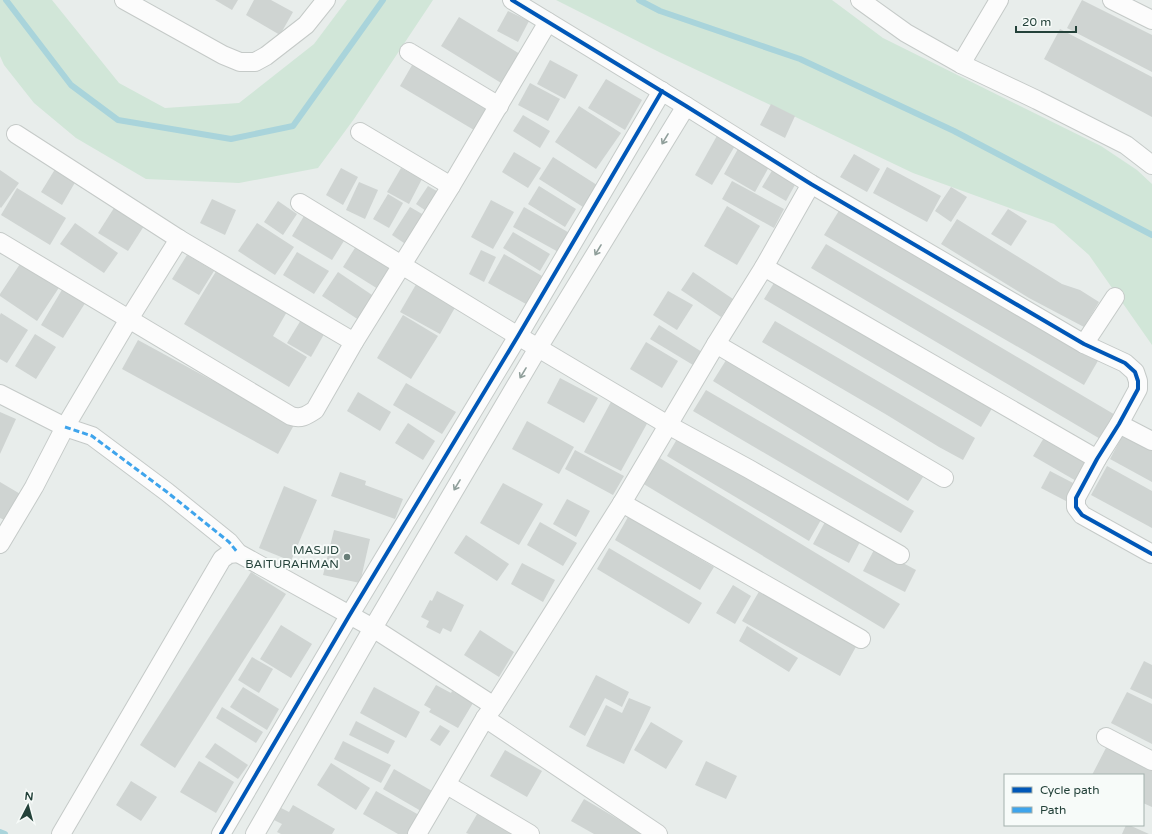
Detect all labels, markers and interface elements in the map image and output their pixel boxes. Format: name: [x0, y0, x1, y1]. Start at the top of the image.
scale bar: [1016, 8, 1076, 34]
text: 20 m: [1022, 15, 1051, 29]
one-way arrow: [661, 133, 669, 145]
one-way arrow: [593, 244, 601, 256]
one-way arrow: [519, 367, 527, 379]
one-way arrow: [453, 479, 461, 491]
place label: MASJID BAITURAHMAN: [245, 543, 339, 571]
marker: MASJID BAITURAHMAN: [342, 552, 352, 562]
legend: [1004, 774, 1144, 826]
text: Cycle path: [1040, 783, 1099, 797]
north arrow: [8, 786, 48, 826]
text: N: [24, 790, 34, 803]
text: Path: [1040, 803, 1066, 817]

